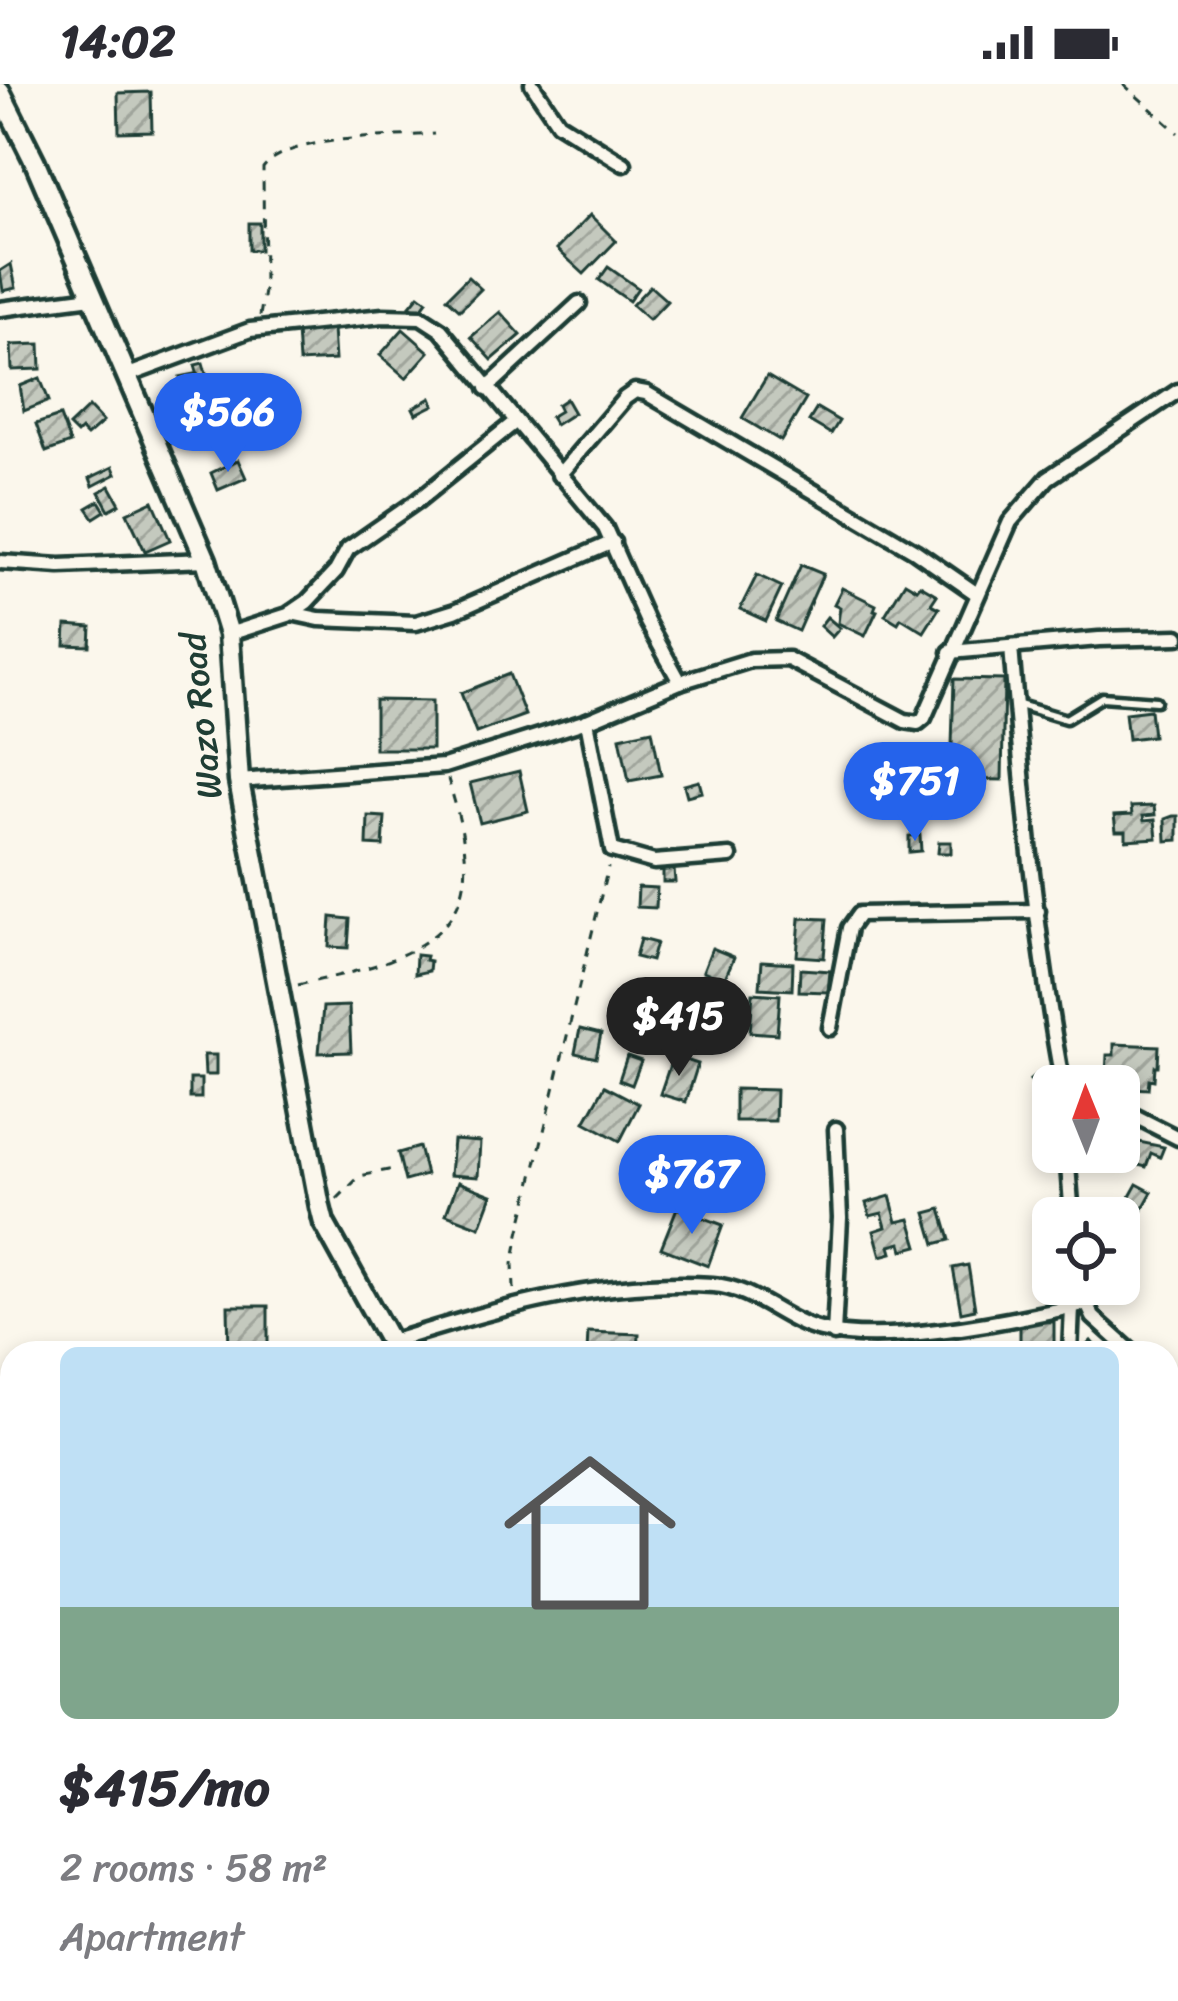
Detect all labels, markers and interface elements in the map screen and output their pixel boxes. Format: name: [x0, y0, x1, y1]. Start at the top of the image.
text: 14:02: [60, 2, 175, 82]
pin: $566: [157, 373, 299, 475]
text: $566: [181, 377, 275, 446]
street label: Wazo Road: [160, 627, 242, 802]
pin: $751: [844, 742, 986, 844]
text: $751: [870, 746, 960, 815]
pin: $415: [608, 977, 750, 1079]
text: $415: [633, 981, 725, 1050]
north arrow: [1032, 1065, 1140, 1173]
map controls: [1032, 1065, 1140, 1305]
pin: $767: [621, 1135, 763, 1237]
text: $767: [646, 1139, 738, 1208]
button: locate: [1032, 1197, 1140, 1305]
icon: home: [482, 1425, 698, 1641]
text: $415/mo: [60, 1743, 270, 1833]
text: 2 rooms · 58 m²: [60, 1833, 328, 1902]
text: Apartment: [60, 1902, 244, 1971]

